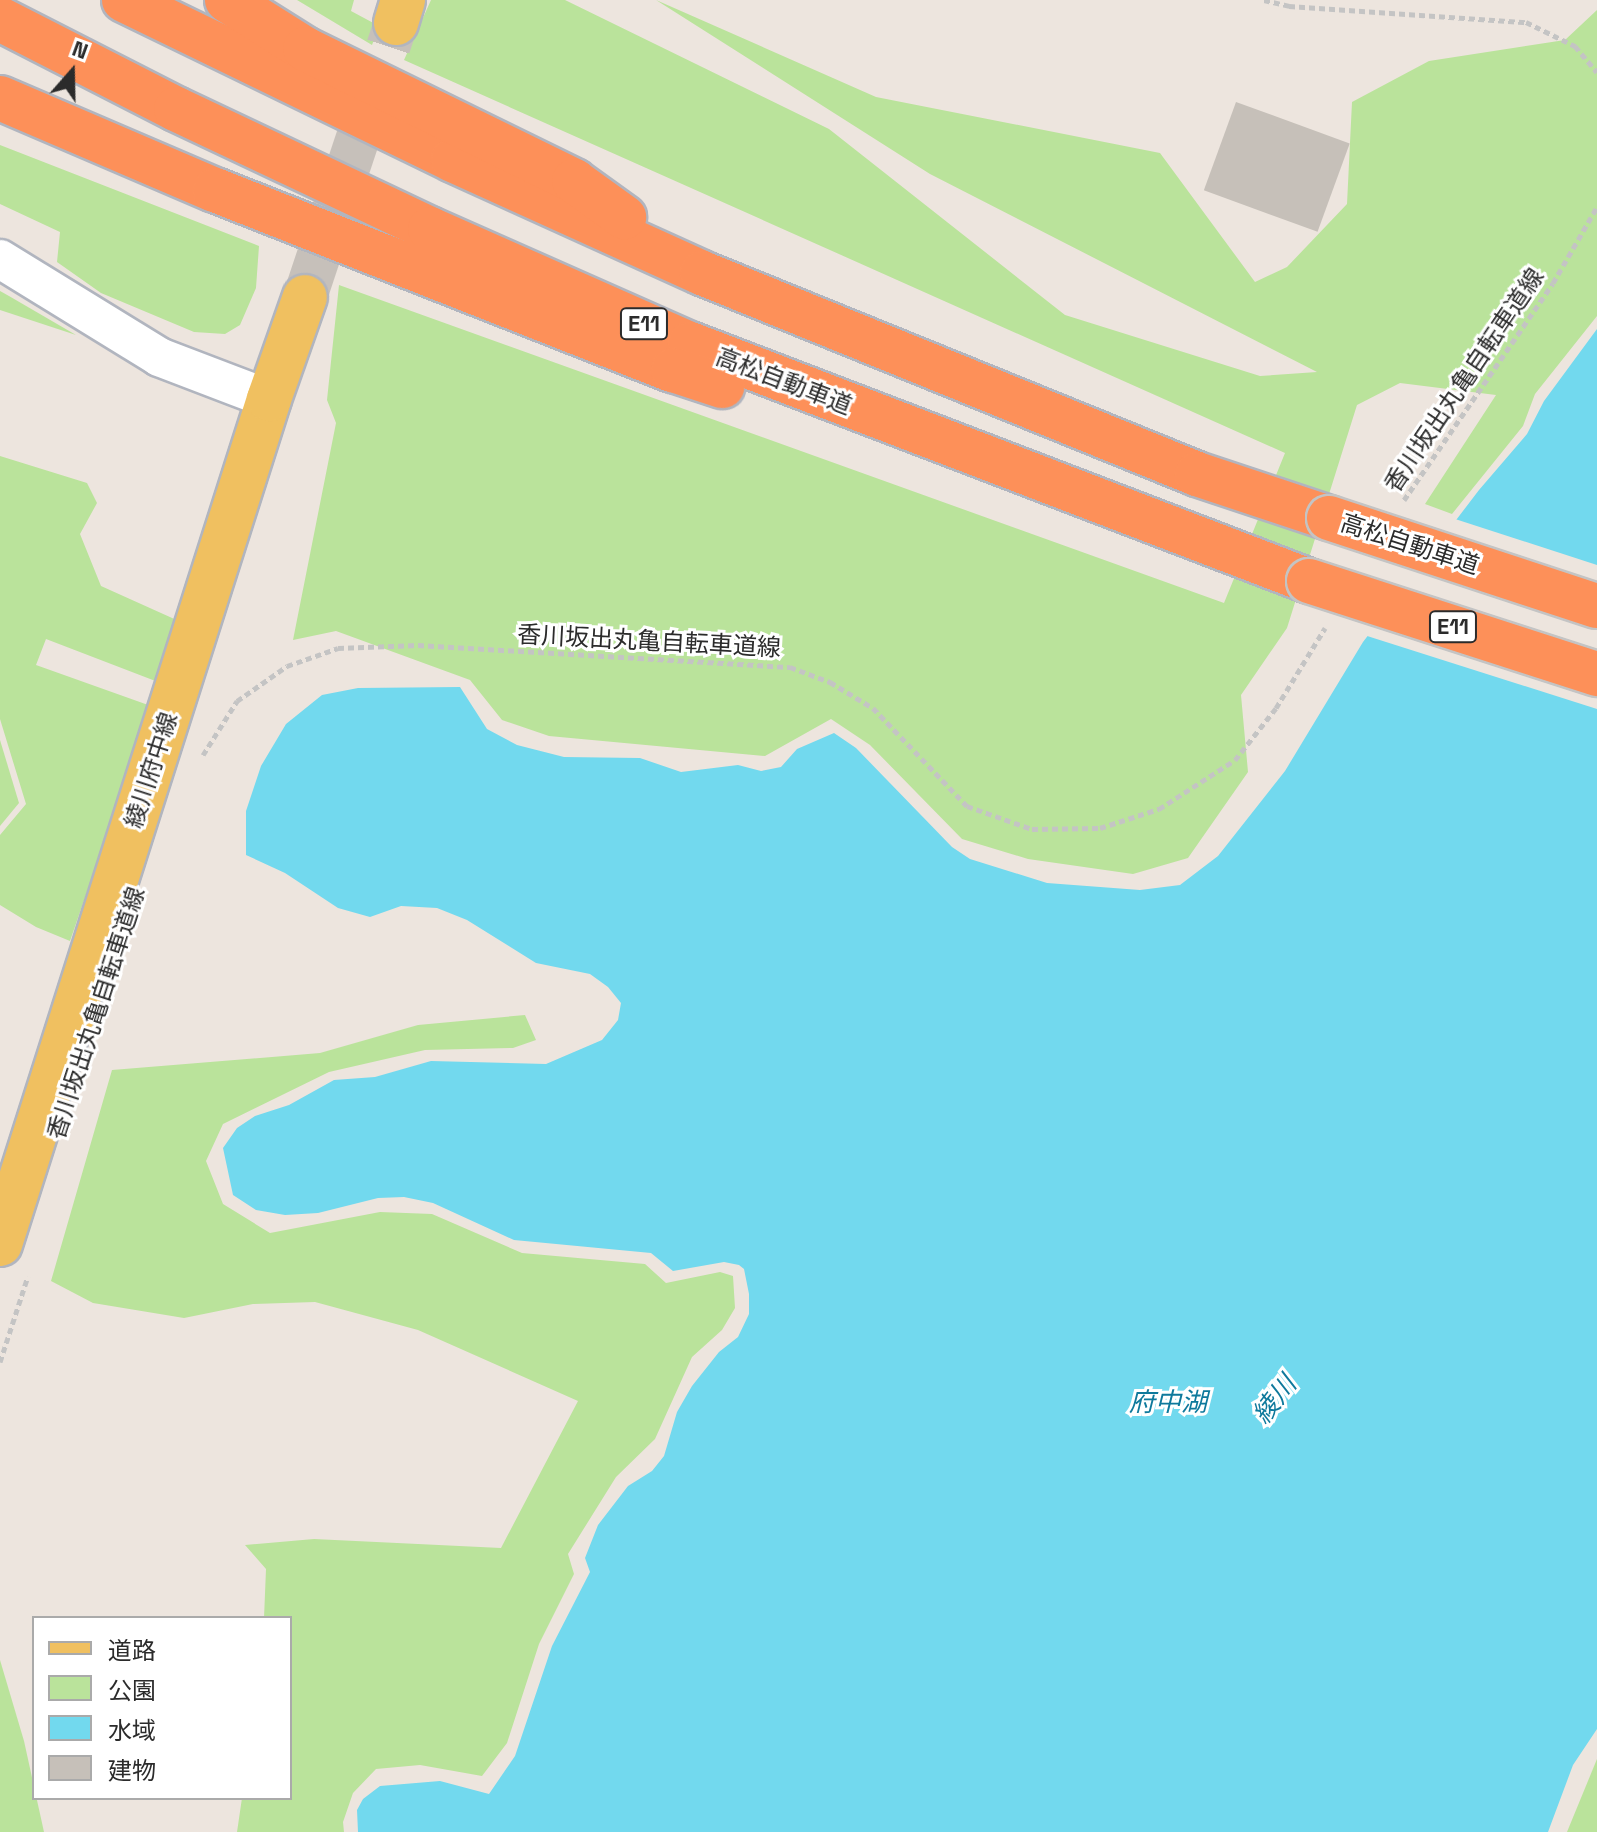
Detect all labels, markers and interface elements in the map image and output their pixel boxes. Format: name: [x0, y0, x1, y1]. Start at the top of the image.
north arrow: [32, 32, 112, 112]
text: N: [68, 34, 92, 65]
street label: 香川坂出丸亀自転車道線: [1378, 263, 1550, 497]
road number: E11: [618, 306, 670, 342]
street label: 高松自動車道: [712, 342, 856, 420]
street label: 高松自動車道: [1337, 508, 1483, 580]
road number: E11: [1427, 609, 1479, 645]
street label: 香川坂出丸亀自転車道線: [516, 620, 782, 662]
street label: 綾川府中線: [119, 708, 183, 832]
street label: 香川坂出丸亀自転車道線: [42, 883, 150, 1143]
water label: 綾川: [1247, 1370, 1303, 1430]
water label: 府中湖: [1129, 1387, 1207, 1419]
legend: [32, 1616, 292, 1800]
text: 道路: [108, 1635, 156, 1666]
text: 公園: [108, 1675, 156, 1706]
text: 水域: [108, 1715, 156, 1746]
text: 建物: [108, 1755, 156, 1786]

